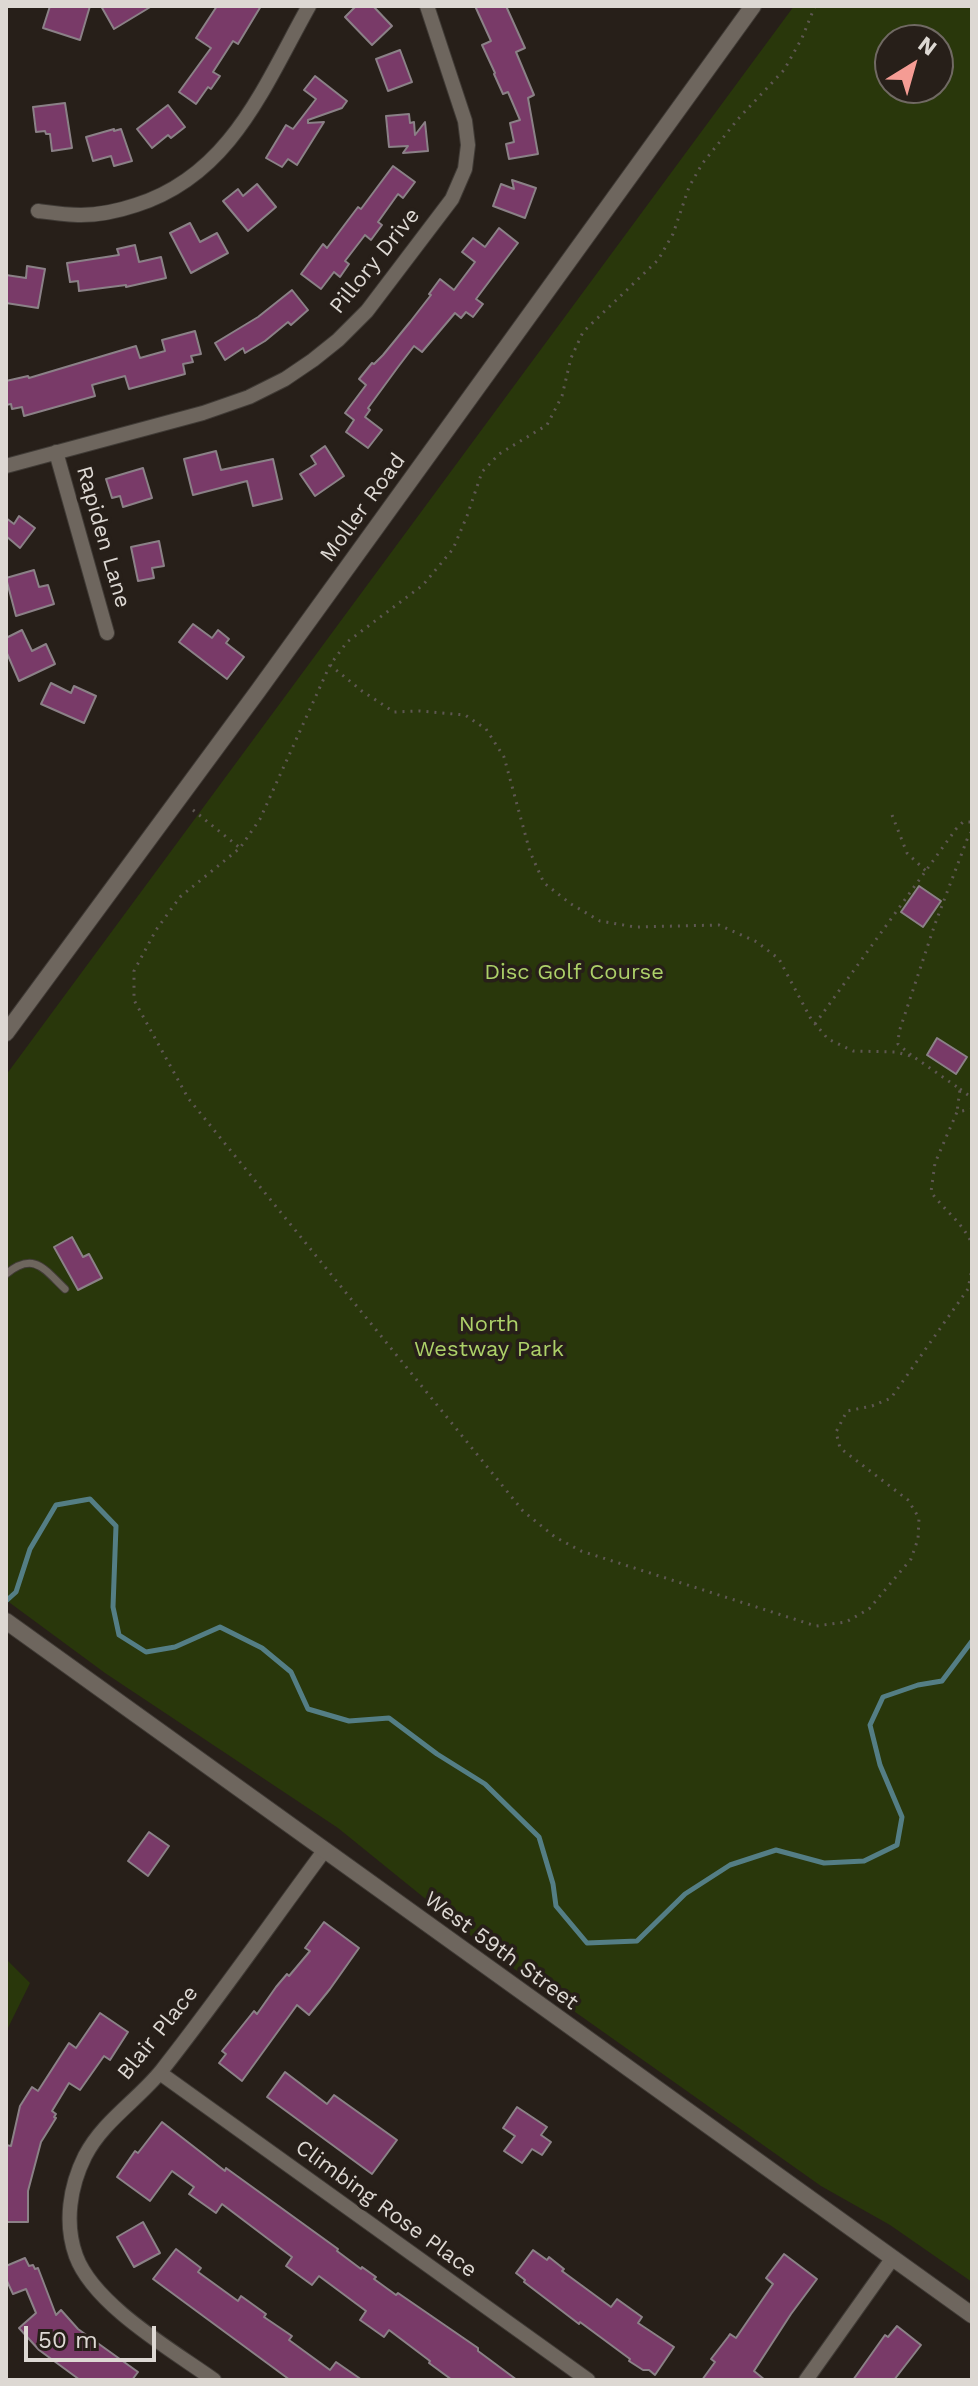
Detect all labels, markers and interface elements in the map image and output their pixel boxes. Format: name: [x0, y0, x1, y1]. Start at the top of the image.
north arrow: [874, 24, 954, 104]
text: N: [914, 31, 942, 61]
street label: Pillory Drive: [324, 203, 426, 319]
street label: Moller Road: [315, 448, 411, 568]
street label: Rapiden Lane: [70, 463, 136, 611]
park label: Disc Golf Course: [484, 960, 664, 986]
park label: North Westway Park: [414, 1312, 564, 1364]
street label: West 59th Street: [419, 1886, 583, 2016]
street label: Blair Place: [112, 1981, 204, 2085]
street label: Climbing Rose Place: [290, 2134, 482, 2284]
scale bar: [28, 2310, 160, 2360]
text: 50 m: [38, 2326, 98, 2354]

